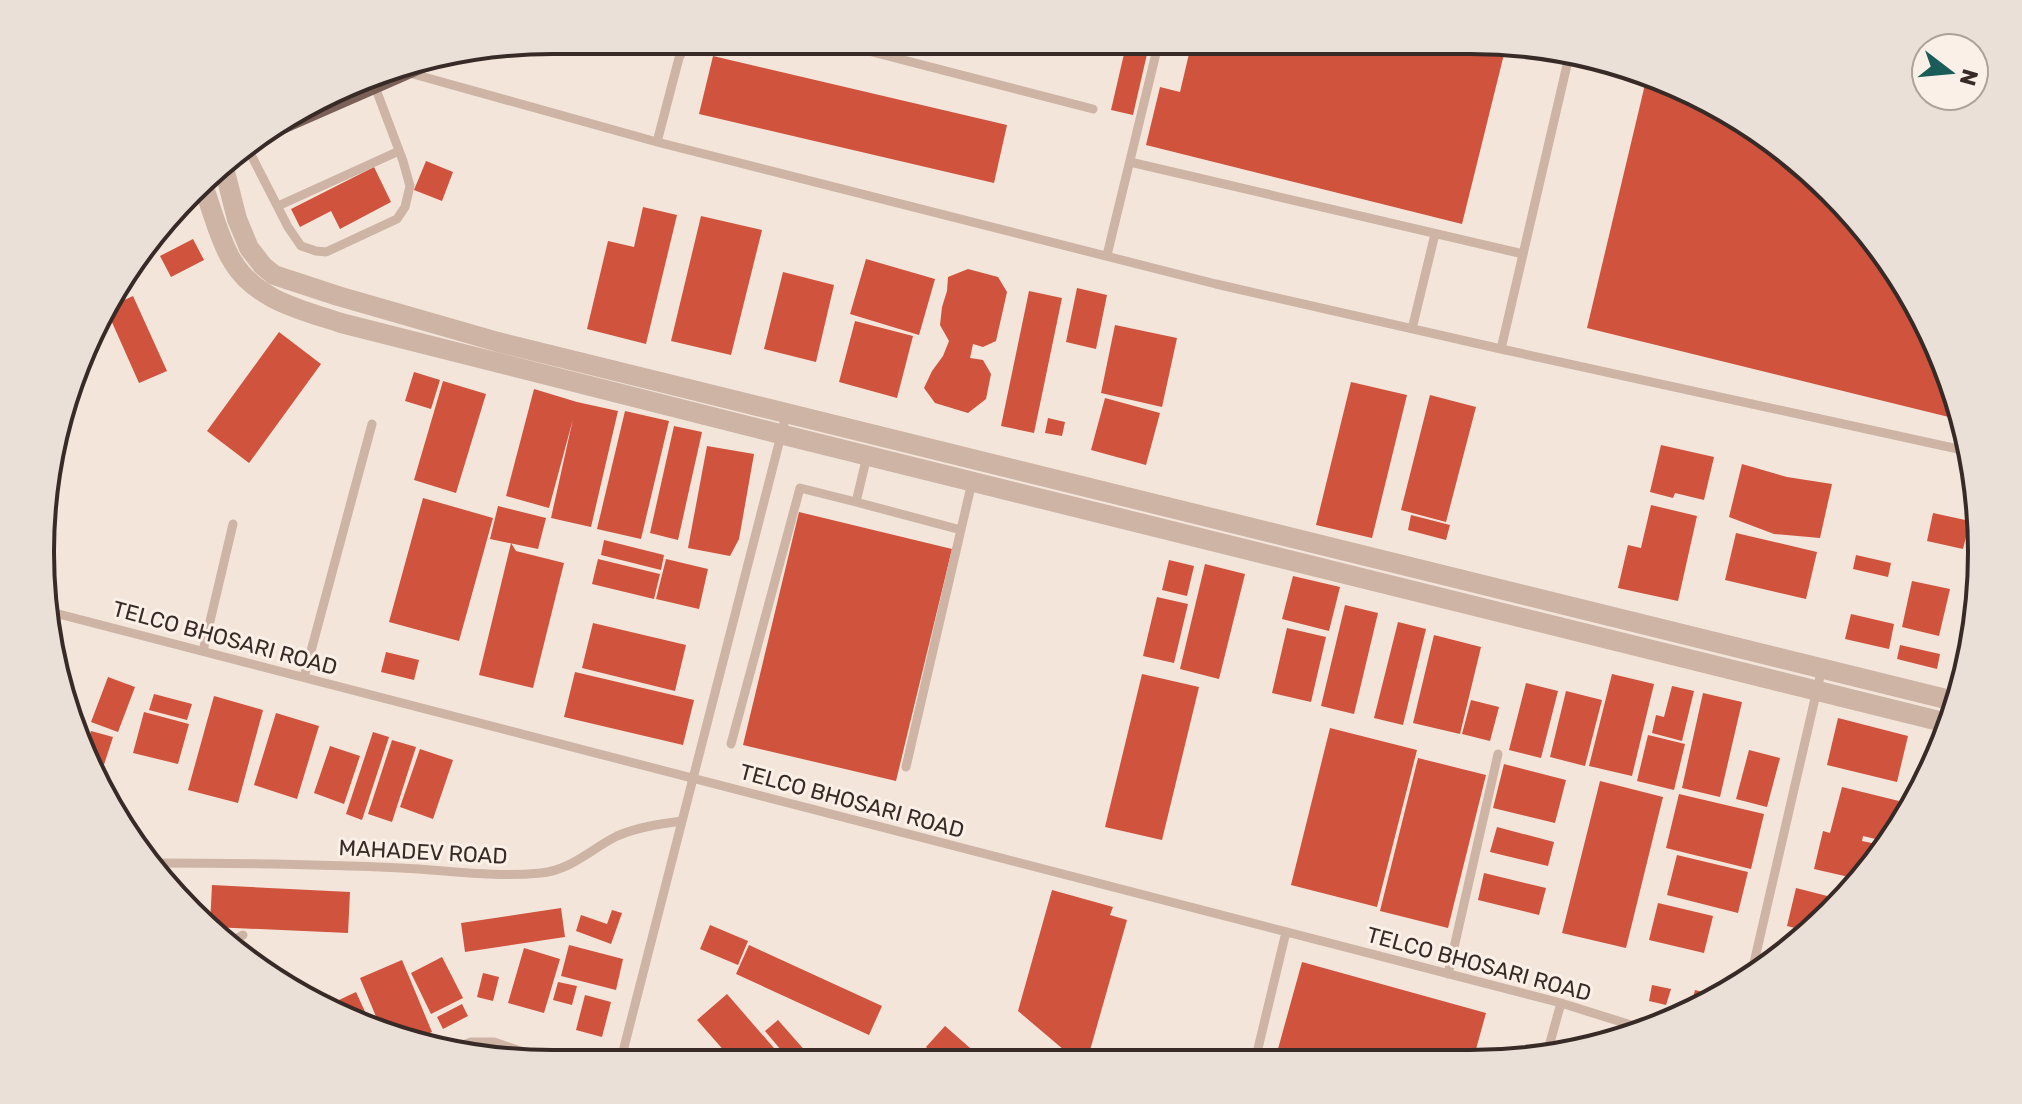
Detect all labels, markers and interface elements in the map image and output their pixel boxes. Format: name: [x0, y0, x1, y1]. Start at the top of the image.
north arrow: [1910, 32, 1990, 112]
text: N: [1954, 66, 1984, 89]
street label: TELCO BHOSARI ROAD: [110, 595, 340, 681]
street label: TELCO BHOSARI ROAD: [737, 758, 967, 844]
street label: MAHADEV ROAD: [338, 834, 508, 870]
street label: TELCO BHOSARI ROAD: [1364, 921, 1594, 1007]

